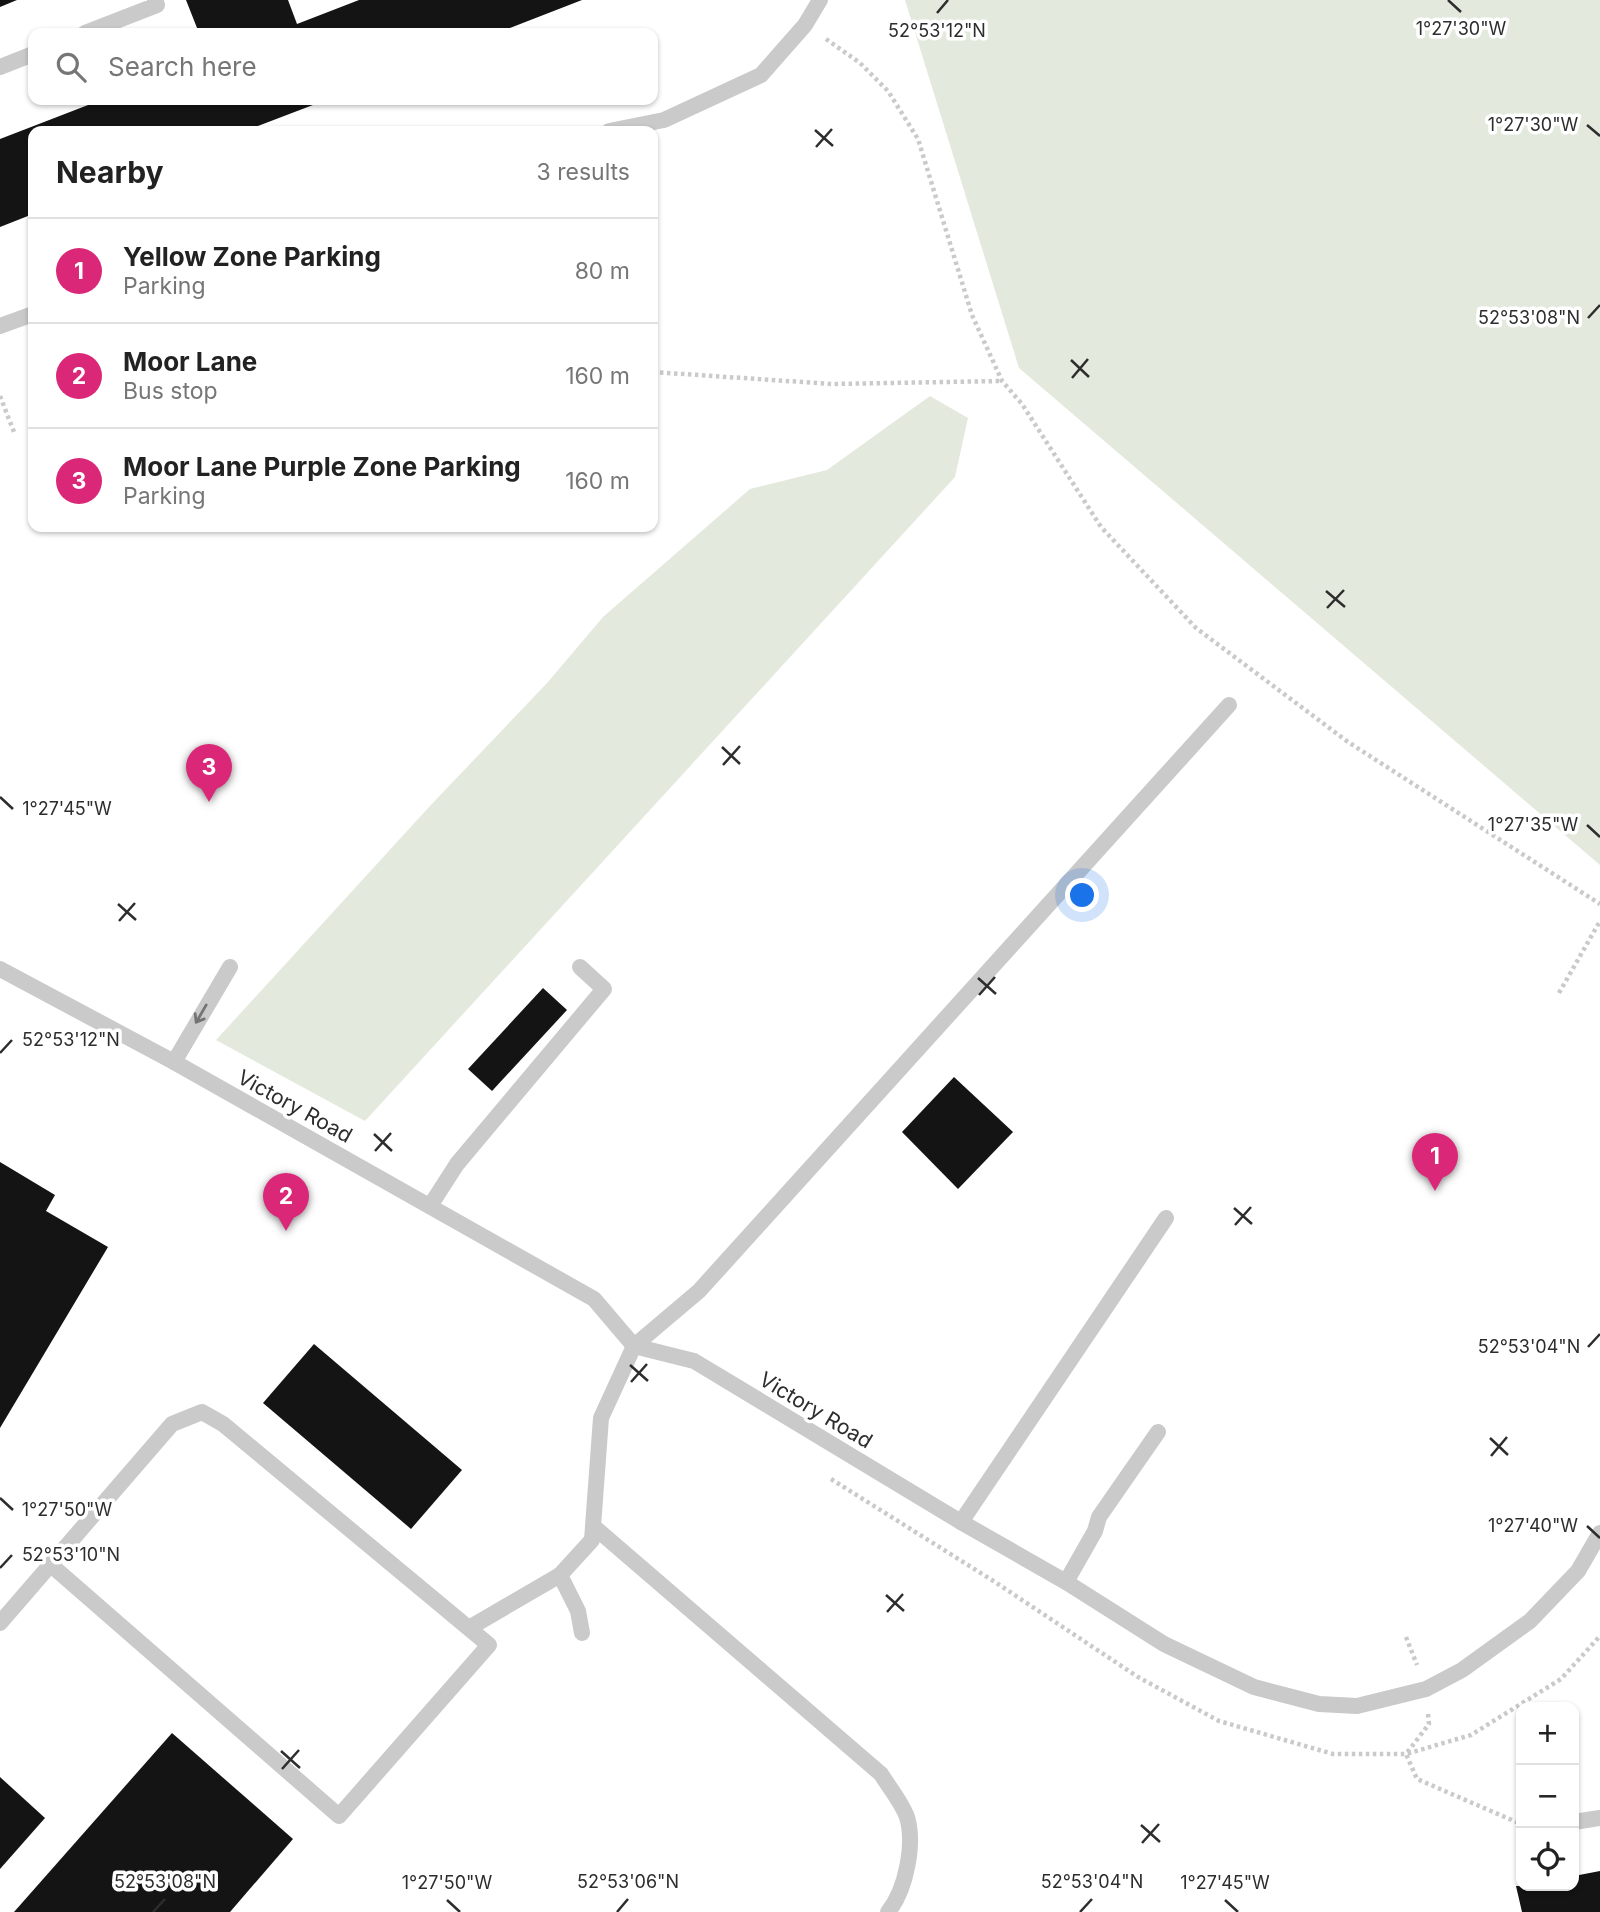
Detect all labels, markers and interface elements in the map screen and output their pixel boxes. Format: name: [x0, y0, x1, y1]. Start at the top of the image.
text: 1°27'30"W: [1416, 18, 1507, 39]
text: 52°53'12"N: [888, 20, 986, 41]
search box: [28, 28, 658, 105]
icon: search: [52, 48, 90, 86]
text: Search here: [108, 51, 257, 82]
text: 1°27'30"W: [1488, 114, 1579, 135]
text: Nearby: [56, 154, 164, 190]
text: 3 results: [537, 158, 630, 186]
text: Yellow Zone Parking: [123, 241, 381, 272]
text: 1: [74, 257, 84, 285]
text: 80 m: [575, 257, 630, 285]
text: Parking: [123, 272, 206, 300]
text: 52°53'08"N: [1478, 307, 1580, 328]
text: Moor Lane: [123, 346, 257, 377]
text: 2: [72, 362, 86, 390]
text: 160 m: [565, 362, 630, 390]
text: Bus stop: [123, 377, 218, 405]
text: Moor Lane Purple Zone Parking: [123, 451, 521, 482]
text: 3: [72, 467, 86, 495]
text: 160 m: [565, 467, 630, 495]
text: Parking: [123, 482, 206, 510]
pin: 3: [186, 744, 232, 802]
text: 1°27'45"W: [22, 798, 112, 819]
text: 1°27'35"W: [1488, 814, 1578, 835]
your location: [1065, 878, 1099, 912]
one-way arrow: [193, 1003, 207, 1023]
text: 52°53'12"N: [22, 1029, 120, 1050]
street label: Victory Road: [233, 1064, 357, 1148]
pin: 1: [1412, 1133, 1458, 1191]
pin: 2: [263, 1173, 309, 1231]
text: 52°53'04"N: [1478, 1336, 1580, 1357]
street label: Victory Road: [755, 1366, 877, 1454]
text: 1°27'50"W: [22, 1499, 113, 1520]
text: 1°27'40"W: [1488, 1515, 1578, 1536]
text: 52°53'10"N: [22, 1544, 120, 1565]
map controls: [1516, 1702, 1579, 1891]
button: +: [1516, 1702, 1579, 1765]
button: −: [1516, 1765, 1579, 1828]
button: locate: [1516, 1828, 1579, 1891]
text: 52°53'08"N: [114, 1871, 216, 1892]
text: 52°53'06"N: [577, 1871, 679, 1892]
text: 52°53'04"N: [1041, 1871, 1143, 1892]
text: 1°27'50"W: [402, 1872, 493, 1893]
text: 1°27'45"W: [1180, 1872, 1270, 1893]

